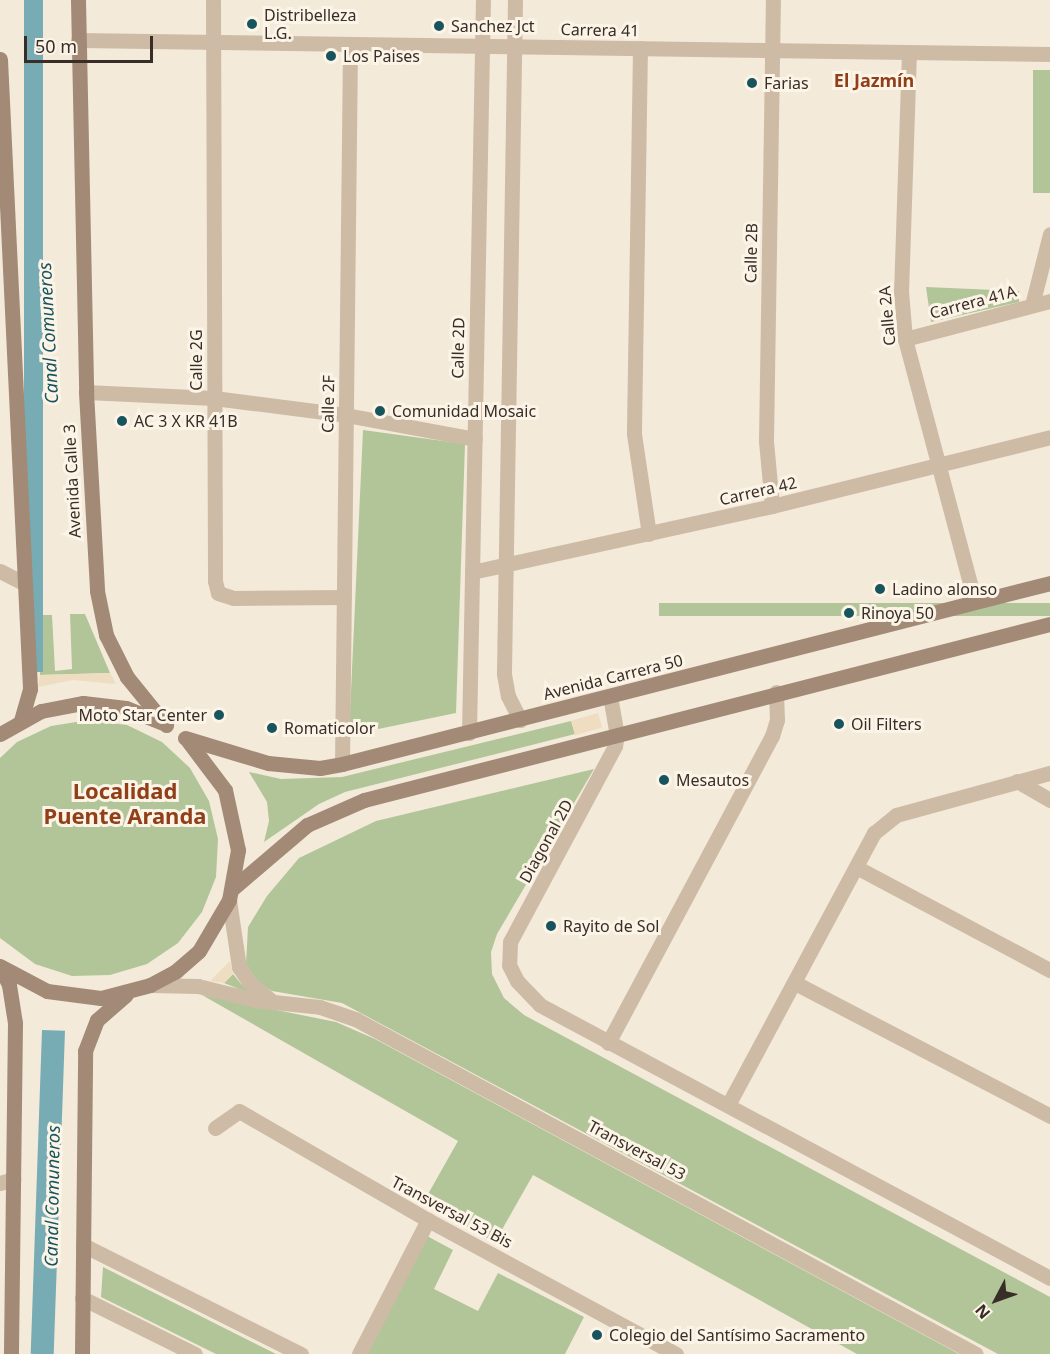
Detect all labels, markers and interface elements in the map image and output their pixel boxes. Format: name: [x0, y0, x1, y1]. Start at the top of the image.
place label: Distribelleza L.G.: [264, 5, 356, 43]
place label: Sanchez Jct: [451, 16, 535, 36]
marker: Distribelleza L.G.: [245, 17, 259, 31]
marker: Sanchez Jct: [432, 19, 446, 33]
street label: Carrera 41: [560, 20, 640, 40]
scale bar: [27, 24, 156, 62]
text: 50 m: [35, 34, 77, 58]
place label: Los Paises: [343, 46, 420, 66]
marker: Los Paises: [324, 49, 338, 63]
district label: El Jazmín: [834, 69, 914, 91]
place label: Farias: [764, 73, 809, 93]
marker: Farias: [745, 76, 759, 90]
street label: Calle 2B: [741, 223, 761, 283]
water label: Canal Comuneros: [34, 262, 62, 404]
street label: Carrera 41A: [928, 281, 1018, 323]
street label: Calle 2A: [875, 285, 899, 347]
street label: Calle 2D: [448, 317, 468, 379]
street label: Calle 2G: [186, 329, 206, 391]
street label: Calle 2F: [318, 375, 338, 433]
place label: Comunidad Mosaic: [392, 401, 536, 421]
marker: Comunidad Mosaic: [373, 404, 387, 418]
place label: AC 3 X KR 41B: [134, 411, 238, 431]
marker: AC 3 X KR 41B: [115, 414, 129, 428]
street label: Avenida Calle 3: [59, 424, 85, 538]
street label: Carrera 42: [717, 473, 799, 509]
place label: Ladino alonso: [892, 579, 997, 599]
marker: Ladino alonso: [873, 582, 887, 596]
place label: Rinoya 50: [861, 603, 934, 623]
marker: Rinoya 50: [842, 606, 856, 620]
street label: Avenida Carrera 50: [541, 650, 685, 704]
place label: Moto Star Center: [78, 705, 207, 725]
marker: Moto Star Center: [212, 708, 226, 722]
place label: Oil Filters: [851, 714, 922, 734]
marker: Oil Filters: [832, 717, 846, 731]
place label: Romaticolor: [284, 718, 375, 738]
marker: Romaticolor: [265, 721, 279, 735]
place label: Mesautos: [676, 770, 749, 790]
marker: Mesautos: [657, 773, 671, 787]
district label: Localidad Puente Aranda: [44, 777, 206, 828]
street label: Diagonal 2D: [515, 796, 577, 886]
place label: Rayito de Sol: [563, 916, 659, 936]
marker: Rayito de Sol: [544, 919, 558, 933]
street label: Transversal 53: [585, 1116, 689, 1184]
water label: Canal Comuneros: [40, 1125, 64, 1267]
street label: Transversal 53 Bis: [388, 1172, 516, 1252]
north arrow: [966, 1270, 1026, 1330]
text: N: [970, 1300, 995, 1324]
place label: Colegio del Santísimo Sacramento: [609, 1325, 865, 1345]
marker: Colegio del Santísimo Sacramento: [590, 1328, 604, 1342]

